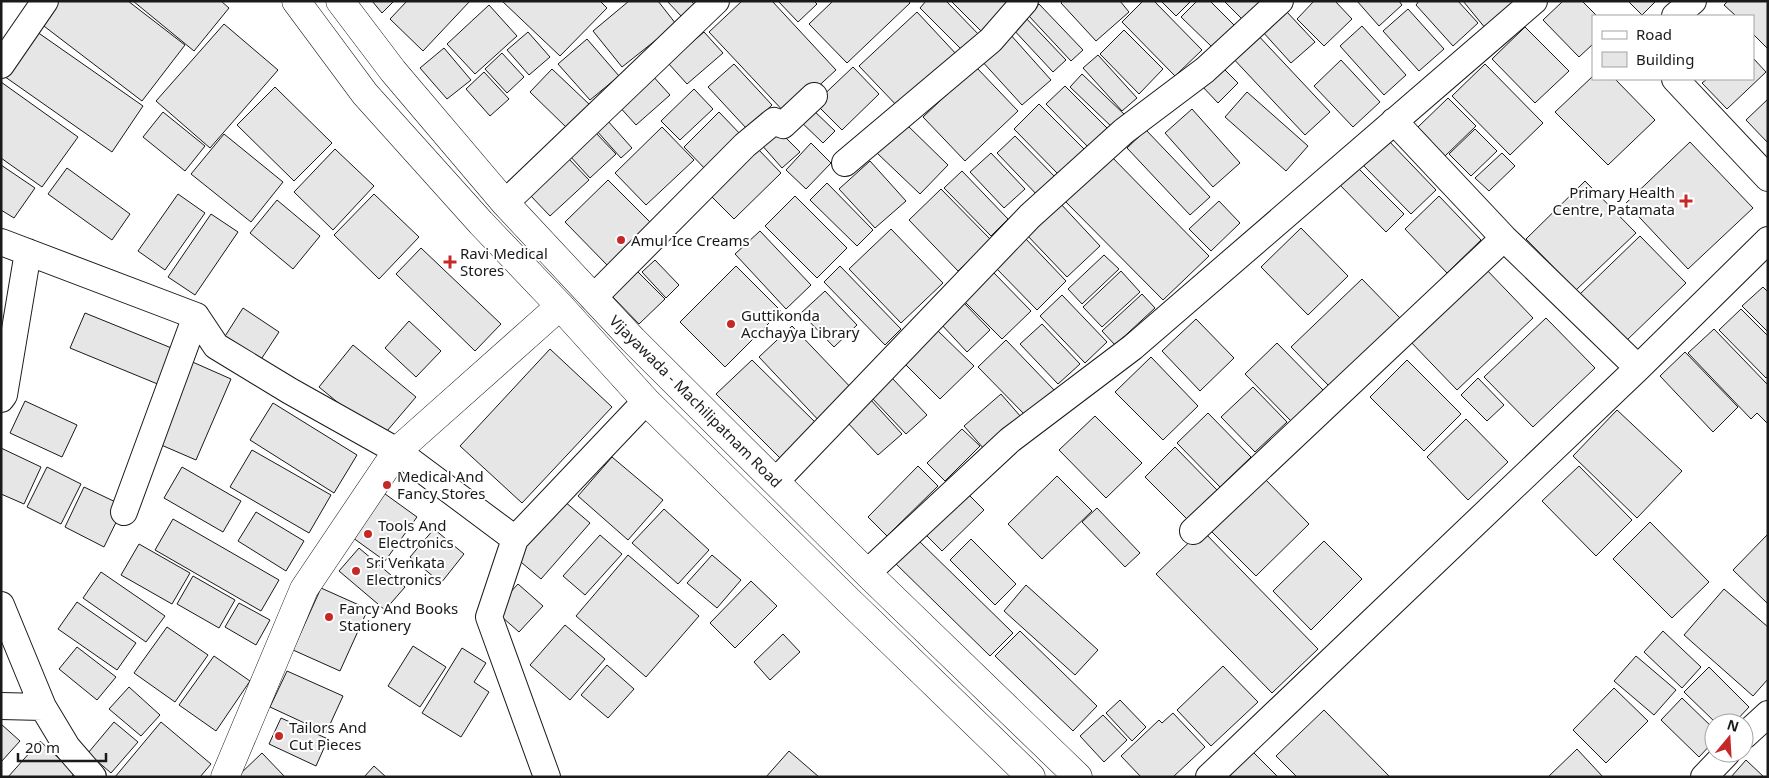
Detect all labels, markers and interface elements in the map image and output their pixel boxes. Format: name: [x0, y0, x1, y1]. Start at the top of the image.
legend: [1592, 15, 1754, 80]
text: Road: [1636, 24, 1672, 44]
text: Building: [1636, 49, 1694, 69]
place label: Primary Health Centre, Patamata: [1553, 182, 1675, 219]
marker: Primary Health Centre, Patamata: [1679, 194, 1693, 208]
place label: Amul Ice Creams: [631, 230, 750, 250]
marker: Amul Ice Creams: [615, 234, 627, 246]
place label: Ravi Medical Stores: [460, 243, 548, 280]
marker: Ravi Medical Stores: [444, 256, 456, 268]
place label: Guttikonda Acchayya Library: [741, 305, 860, 342]
street label: Vijayawada - Machilipatnam Road: [605, 310, 787, 492]
marker: Guttikonda Acchayya Library: [725, 318, 737, 330]
place label: Medical And Fancy Stores: [397, 466, 486, 503]
marker: Medical And Fancy Stores: [381, 479, 393, 491]
place label: Tools And Electronics: [378, 515, 454, 552]
marker: Tools And Electronics: [362, 528, 374, 540]
place label: Sri Venkata Electronics: [366, 552, 445, 589]
marker: Sri Venkata Electronics: [350, 565, 362, 577]
place label: Fancy And Books Stationery: [339, 598, 458, 635]
marker: Fancy And Books Stationery: [323, 611, 335, 623]
north arrow: [1704, 713, 1754, 763]
text: N: [1725, 714, 1742, 736]
place label: Tailors And Cut Pieces: [289, 717, 367, 754]
scale bar: [18, 730, 105, 762]
marker: Tailors And Cut Pieces: [273, 730, 285, 742]
text: 20 m: [25, 737, 60, 757]

